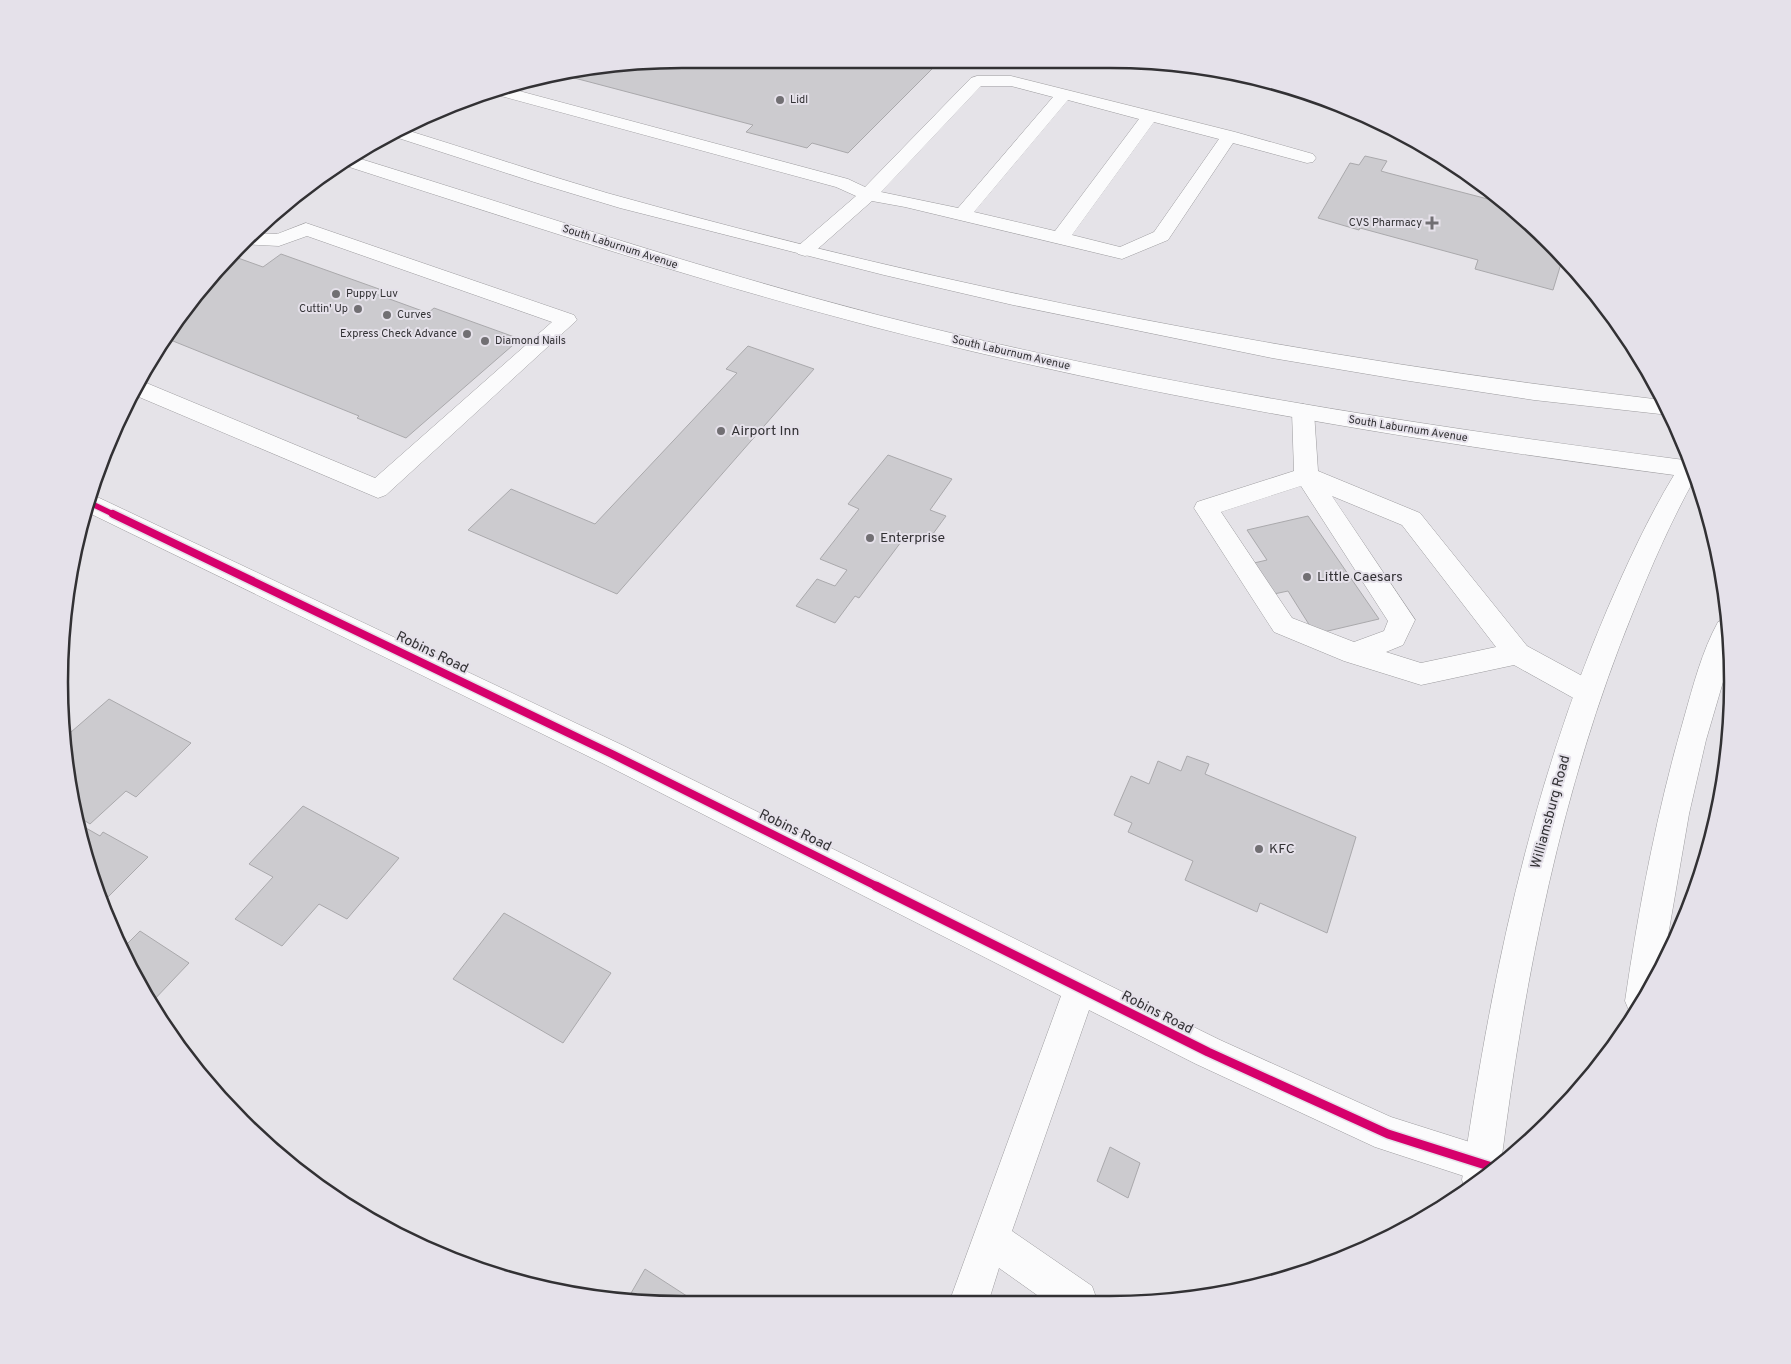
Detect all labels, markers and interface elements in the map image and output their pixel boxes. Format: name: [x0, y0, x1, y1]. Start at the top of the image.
place label: Lidl: [790, 93, 808, 107]
marker: Lidl: [774, 94, 786, 106]
place label: CVS Pharmacy: [1349, 216, 1422, 230]
marker: CVS Pharmacy: [1426, 217, 1438, 229]
street label: South Laburnum Avenue: [560, 222, 680, 272]
place label: Puppy Luv: [346, 287, 398, 301]
marker: Puppy Luv: [330, 288, 342, 300]
place label: Cuttin' Up: [299, 302, 348, 316]
marker: Cuttin' Up: [352, 303, 364, 315]
place label: Curves: [397, 308, 431, 322]
marker: Curves: [381, 309, 393, 321]
place label: Express Check Advance: [340, 327, 457, 341]
marker: Express Check Advance: [461, 328, 473, 340]
street label: South Laburnum Avenue: [951, 333, 1071, 373]
place label: Diamond Nails: [495, 334, 566, 348]
marker: Diamond Nails: [479, 335, 491, 347]
street label: South Laburnum Avenue: [1347, 413, 1469, 445]
place label: Airport Inn: [731, 423, 799, 440]
marker: Airport Inn: [715, 425, 727, 437]
place label: Enterprise: [880, 530, 945, 547]
marker: Enterprise: [864, 532, 876, 544]
place label: Little Caesars: [1317, 569, 1403, 586]
marker: Little Caesars: [1301, 571, 1313, 583]
street label: Robins Road: [393, 628, 471, 678]
street label: Williamsburg Road: [1528, 753, 1574, 871]
street label: Robins Road: [756, 806, 834, 856]
place label: KFC: [1269, 841, 1295, 858]
marker: KFC: [1253, 843, 1265, 855]
street label: Robins Road: [1118, 988, 1196, 1038]

